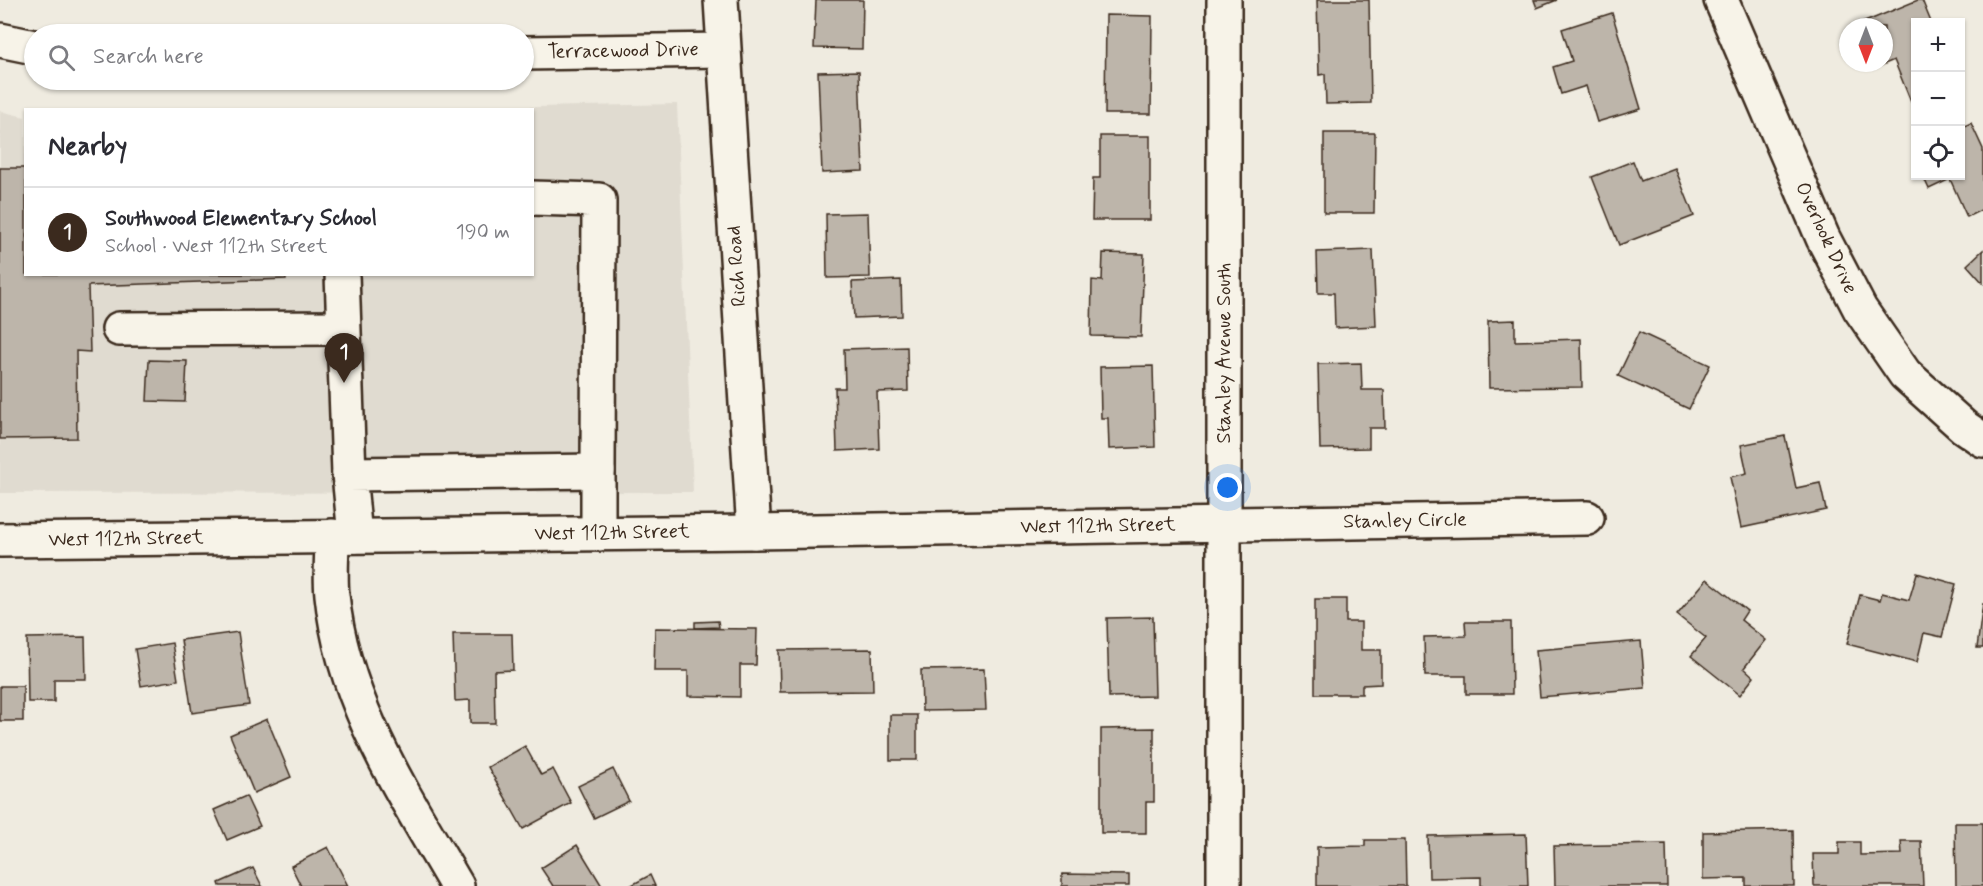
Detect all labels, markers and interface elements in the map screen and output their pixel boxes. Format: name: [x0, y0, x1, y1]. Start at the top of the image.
north arrow: [1839, 18, 1893, 72]
map controls: [1911, 18, 1965, 180]
button: +: [1911, 18, 1965, 72]
search box: [24, 24, 534, 90]
street label: Terracewood Drive: [547, 36, 699, 66]
icon: search: [45, 41, 78, 74]
text: Search here: [93, 43, 204, 71]
button: −: [1911, 72, 1965, 126]
button: locate: [1911, 126, 1965, 180]
text: Nearby: [48, 130, 127, 164]
street label: Overlook Drive: [1788, 178, 1864, 298]
text: Southwood Elementary School: [105, 205, 377, 233]
text: 1: [63, 219, 72, 246]
text: 190 m: [456, 219, 510, 246]
street label: Rich Road: [721, 225, 753, 307]
text: School · West 112th Street: [105, 233, 328, 260]
street label: Stanley Avenue South: [1211, 263, 1238, 443]
pin: 1: [324, 334, 364, 383]
your location: [1213, 473, 1242, 502]
street label: Stanley Circle: [1343, 506, 1467, 536]
street label: West 112th Street: [1020, 511, 1176, 541]
street label: West 112th Street: [534, 518, 690, 548]
street label: West 112th Street: [48, 524, 204, 554]

